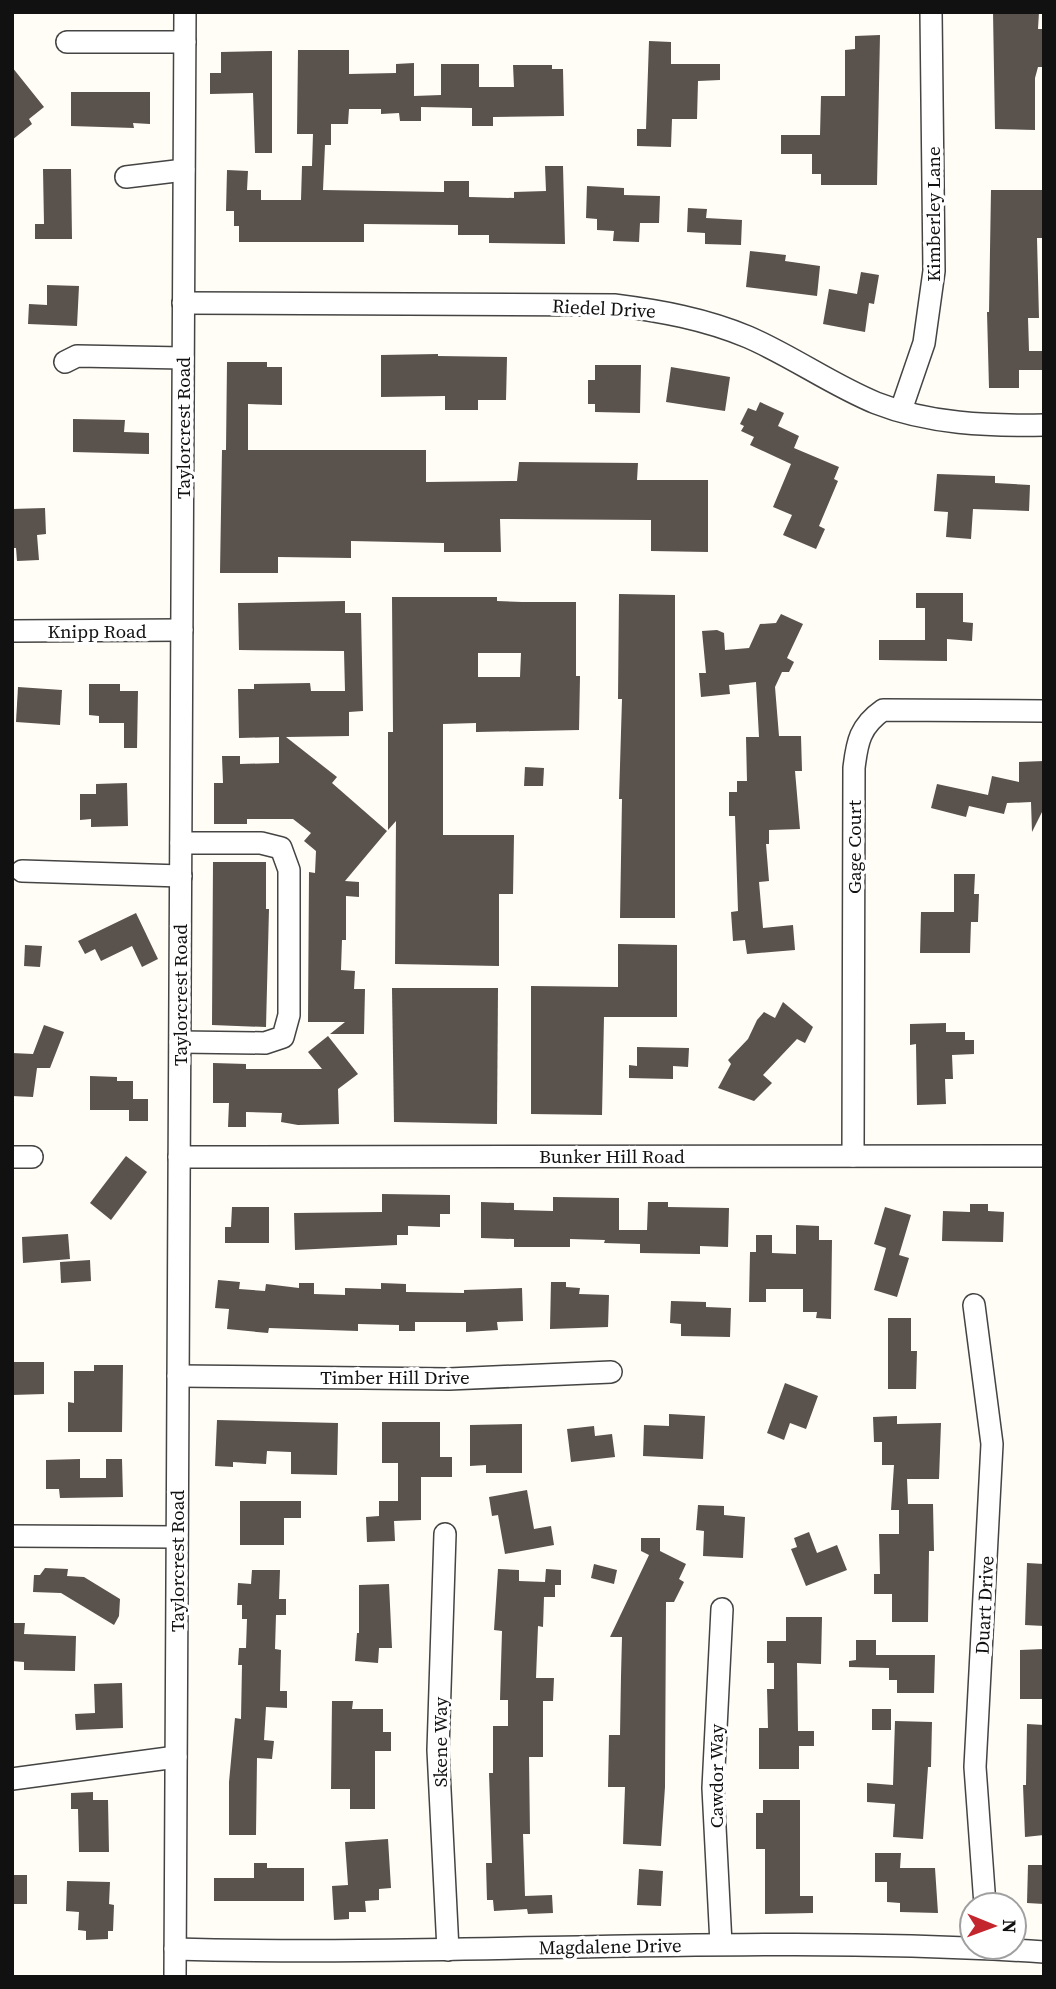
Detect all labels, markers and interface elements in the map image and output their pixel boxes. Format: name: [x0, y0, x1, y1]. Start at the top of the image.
street label: Kimberley Lane: [920, 146, 946, 282]
street label: Riedel Drive: [551, 292, 657, 324]
street label: Taylorcrest Road: [170, 357, 196, 499]
street label: Knipp Road: [47, 618, 147, 644]
street label: Gage Court: [841, 799, 867, 894]
street label: Taylorcrest Road: [167, 924, 193, 1066]
street label: Bunker Hill Road: [539, 1143, 685, 1169]
street label: Timber Hill Drive: [320, 1364, 470, 1390]
street label: Taylorcrest Road: [164, 1490, 190, 1632]
street label: Duart Drive: [968, 1555, 1000, 1655]
street label: Skene Way: [427, 1697, 453, 1787]
street label: Cawdor Way: [703, 1723, 729, 1828]
north arrow: [958, 1891, 1028, 1961]
text: N: [997, 1919, 1023, 1934]
street label: Magdalene Drive: [538, 1932, 682, 1960]

